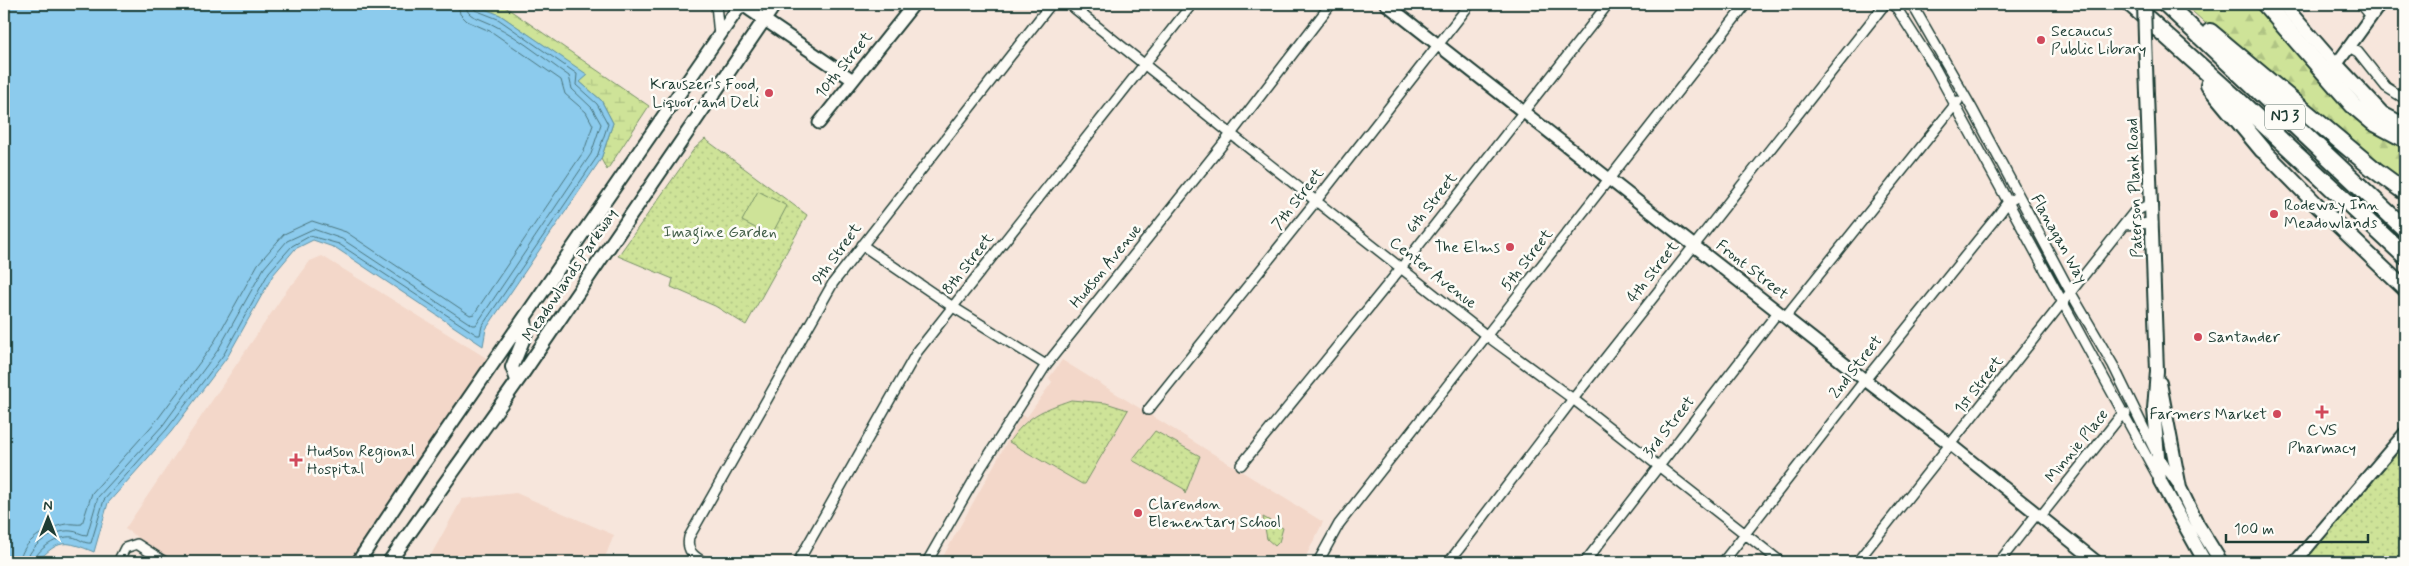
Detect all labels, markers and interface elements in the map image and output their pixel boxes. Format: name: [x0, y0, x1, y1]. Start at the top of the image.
place label: Secaucus Public Library: [2051, 21, 2146, 60]
street label: 10th Street: [811, 27, 878, 103]
marker: Secaucus Public Library: [2035, 34, 2047, 46]
place label: Krauszer's Food, Liquor, and Deli: [650, 74, 759, 113]
marker: Krauszer's Food, Liquor, and Deli: [763, 87, 775, 99]
road number: NJ 3: [2265, 104, 2305, 130]
street label: Paterson Plank Road: [2122, 118, 2148, 258]
street label: 7th Street: [1267, 163, 1329, 234]
street label: 6th Street: [1402, 168, 1463, 238]
street label: Flanagan Way: [2026, 191, 2092, 287]
place label: Rodeway Inn Meadowlands: [2284, 195, 2379, 234]
street label: Meadowlands Parkway: [518, 204, 622, 346]
marker: Rodeway Inn Meadowlands: [2268, 208, 2280, 220]
street label: 9th Street: [807, 218, 867, 289]
street label: Hudson Avenue: [1065, 219, 1147, 313]
park label: Imagine Garden: [663, 222, 777, 244]
street label: 5th Street: [1496, 224, 1558, 295]
street label: 8th Street: [937, 228, 999, 299]
street label: Center Avenue: [1385, 232, 1481, 314]
street label: Front Street: [1712, 235, 1793, 305]
street label: 4th Street: [1622, 236, 1684, 307]
place label: The Elms: [1435, 237, 1500, 258]
marker: The Elms: [1504, 241, 1516, 253]
place label: Santander: [2208, 327, 2281, 348]
street label: 2nd Street: [1825, 331, 1888, 403]
marker: Santander: [2192, 331, 2204, 343]
street label: 1st Street: [1950, 351, 2009, 418]
street label: 3rd Street: [1638, 392, 1700, 462]
place label: Farmers Market: [2150, 404, 2267, 425]
street label: Minnie Place: [2041, 405, 2113, 487]
marker: CVS Pharmacy: [2316, 406, 2328, 418]
marker: Farmers Market: [2271, 408, 2283, 420]
place label: CVS Pharmacy: [2288, 420, 2356, 459]
place label: Hudson Regional Hospital: [307, 441, 415, 480]
marker: Hudson Regional Hospital: [289, 453, 303, 467]
north arrow: [22, 494, 72, 544]
place label: Clarendon Elementary School: [1148, 494, 1281, 533]
text: N: [43, 497, 53, 515]
marker: Clarendon Elementary School: [1132, 507, 1144, 519]
scale bar: [2226, 511, 2369, 543]
text: 100 m: [2234, 520, 2274, 540]

